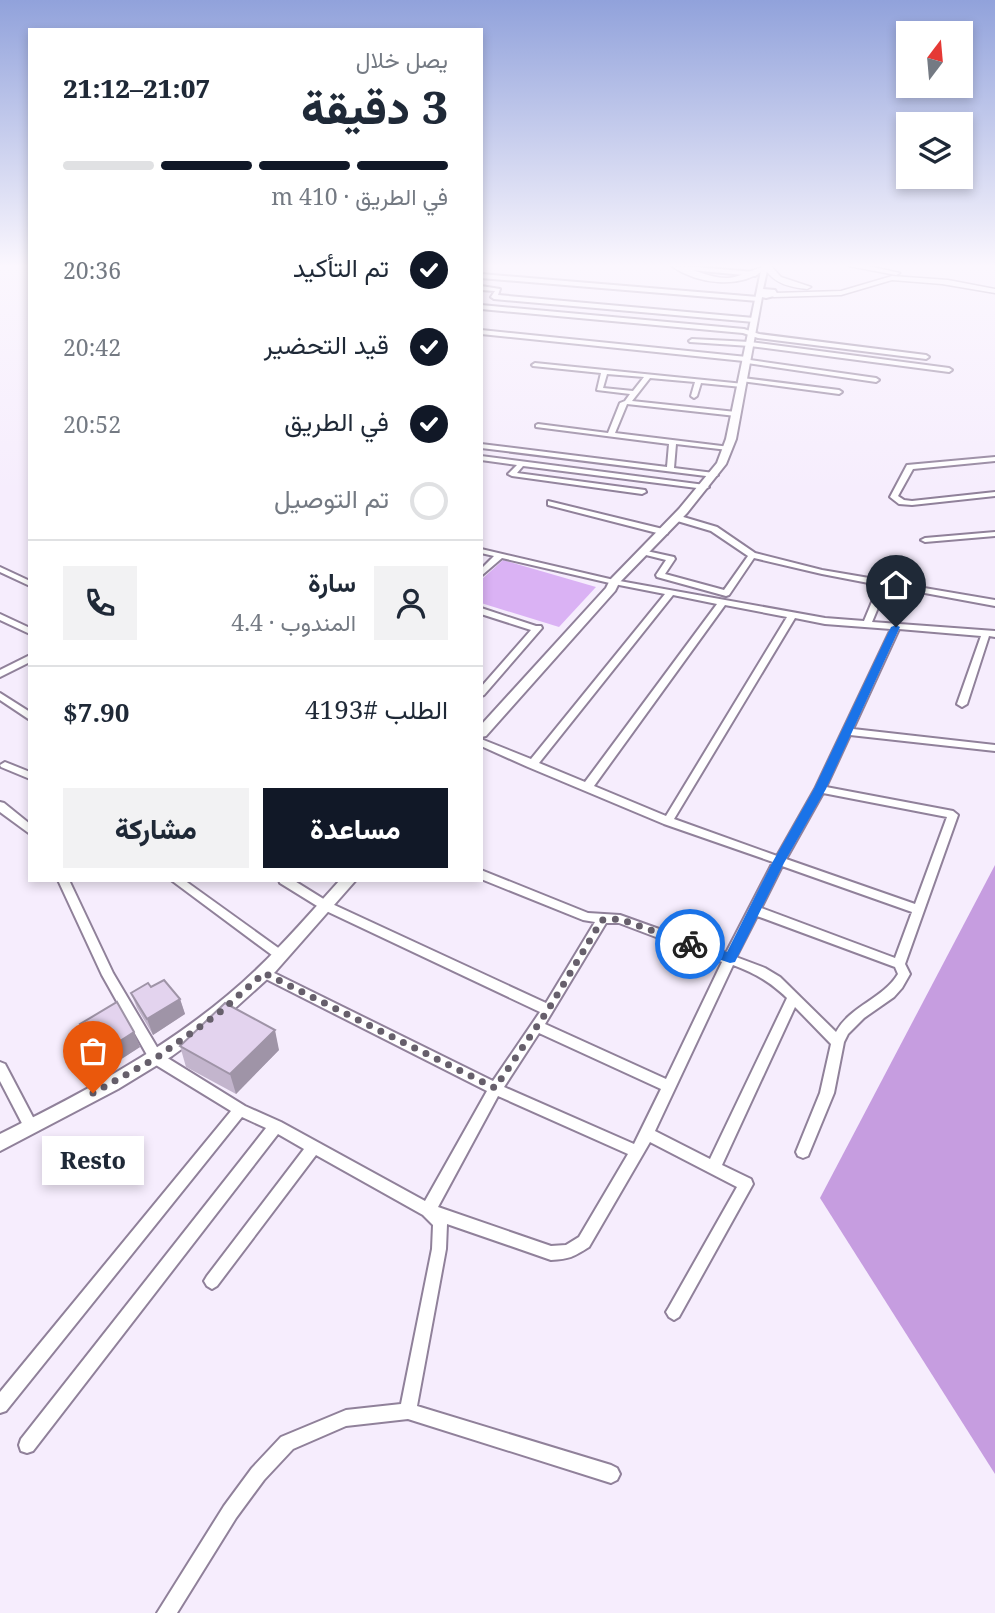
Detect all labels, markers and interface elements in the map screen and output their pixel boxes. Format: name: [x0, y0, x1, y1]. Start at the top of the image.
north arrow: [896, 21, 973, 98]
map controls: [896, 21, 973, 189]
text: يصل خلال: [356, 43, 448, 75]
text: 21:07–21:12: [63, 70, 210, 106]
text: 3 دقيقة: [301, 75, 448, 137]
button: layers: [896, 112, 973, 189]
text: في الطريق · 410 m: [271, 180, 448, 212]
text: تم التأكيد: [293, 249, 389, 285]
icon: check: [410, 251, 448, 289]
text: 20:36: [63, 254, 121, 286]
text: قيد التحضير: [264, 326, 389, 362]
icon: check: [410, 328, 448, 366]
text: 20:42: [63, 331, 121, 363]
text: في الطريق: [284, 403, 389, 439]
icon: check: [410, 405, 448, 443]
text: 20:52: [63, 408, 121, 440]
text: تم التوصيل: [274, 480, 389, 516]
pin: [866, 555, 926, 627]
text: سارة: [308, 564, 356, 600]
button: phone: [63, 566, 137, 640]
button: person: [374, 566, 448, 640]
icon: home: [877, 566, 915, 604]
text: المندوب · 4.4: [231, 606, 356, 638]
text: الطلب #4193: [305, 691, 448, 727]
text: $7.90: [63, 694, 129, 730]
button: مشاركة: [63, 788, 249, 868]
button: مساعدة: [263, 788, 448, 868]
courier: [655, 909, 725, 979]
icon: bike: [671, 925, 709, 963]
pin: [63, 1021, 123, 1093]
icon: bag: [74, 1032, 112, 1070]
callout: Resto: [42, 1135, 144, 1184]
text: Resto: [60, 1144, 126, 1176]

